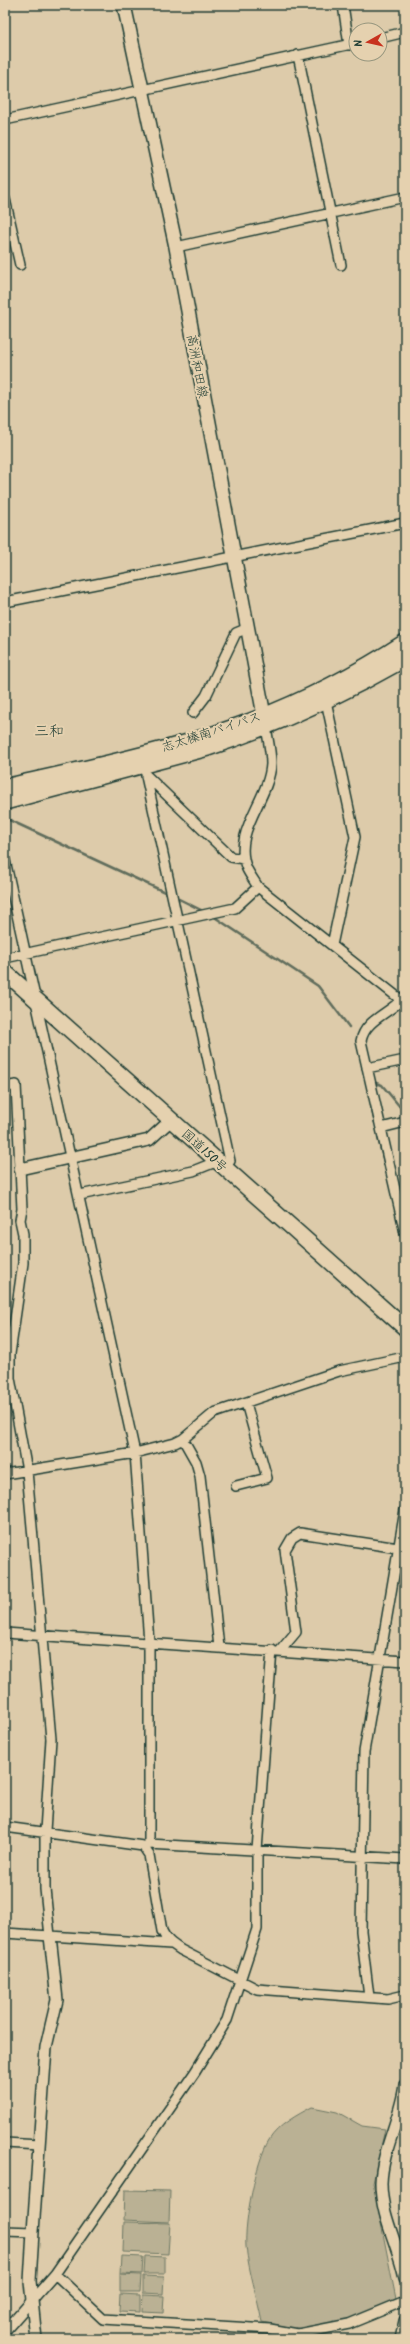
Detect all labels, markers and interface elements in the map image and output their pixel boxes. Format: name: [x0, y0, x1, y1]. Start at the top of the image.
north arrow: [348, 22, 388, 62]
text: N: [350, 39, 368, 48]
street label: 高洲和田線: [180, 332, 213, 401]
street label: 志太榛南バイパス: [159, 706, 264, 758]
district label: 三和: [34, 720, 64, 744]
street label: 国道150号: [176, 1124, 232, 1178]

